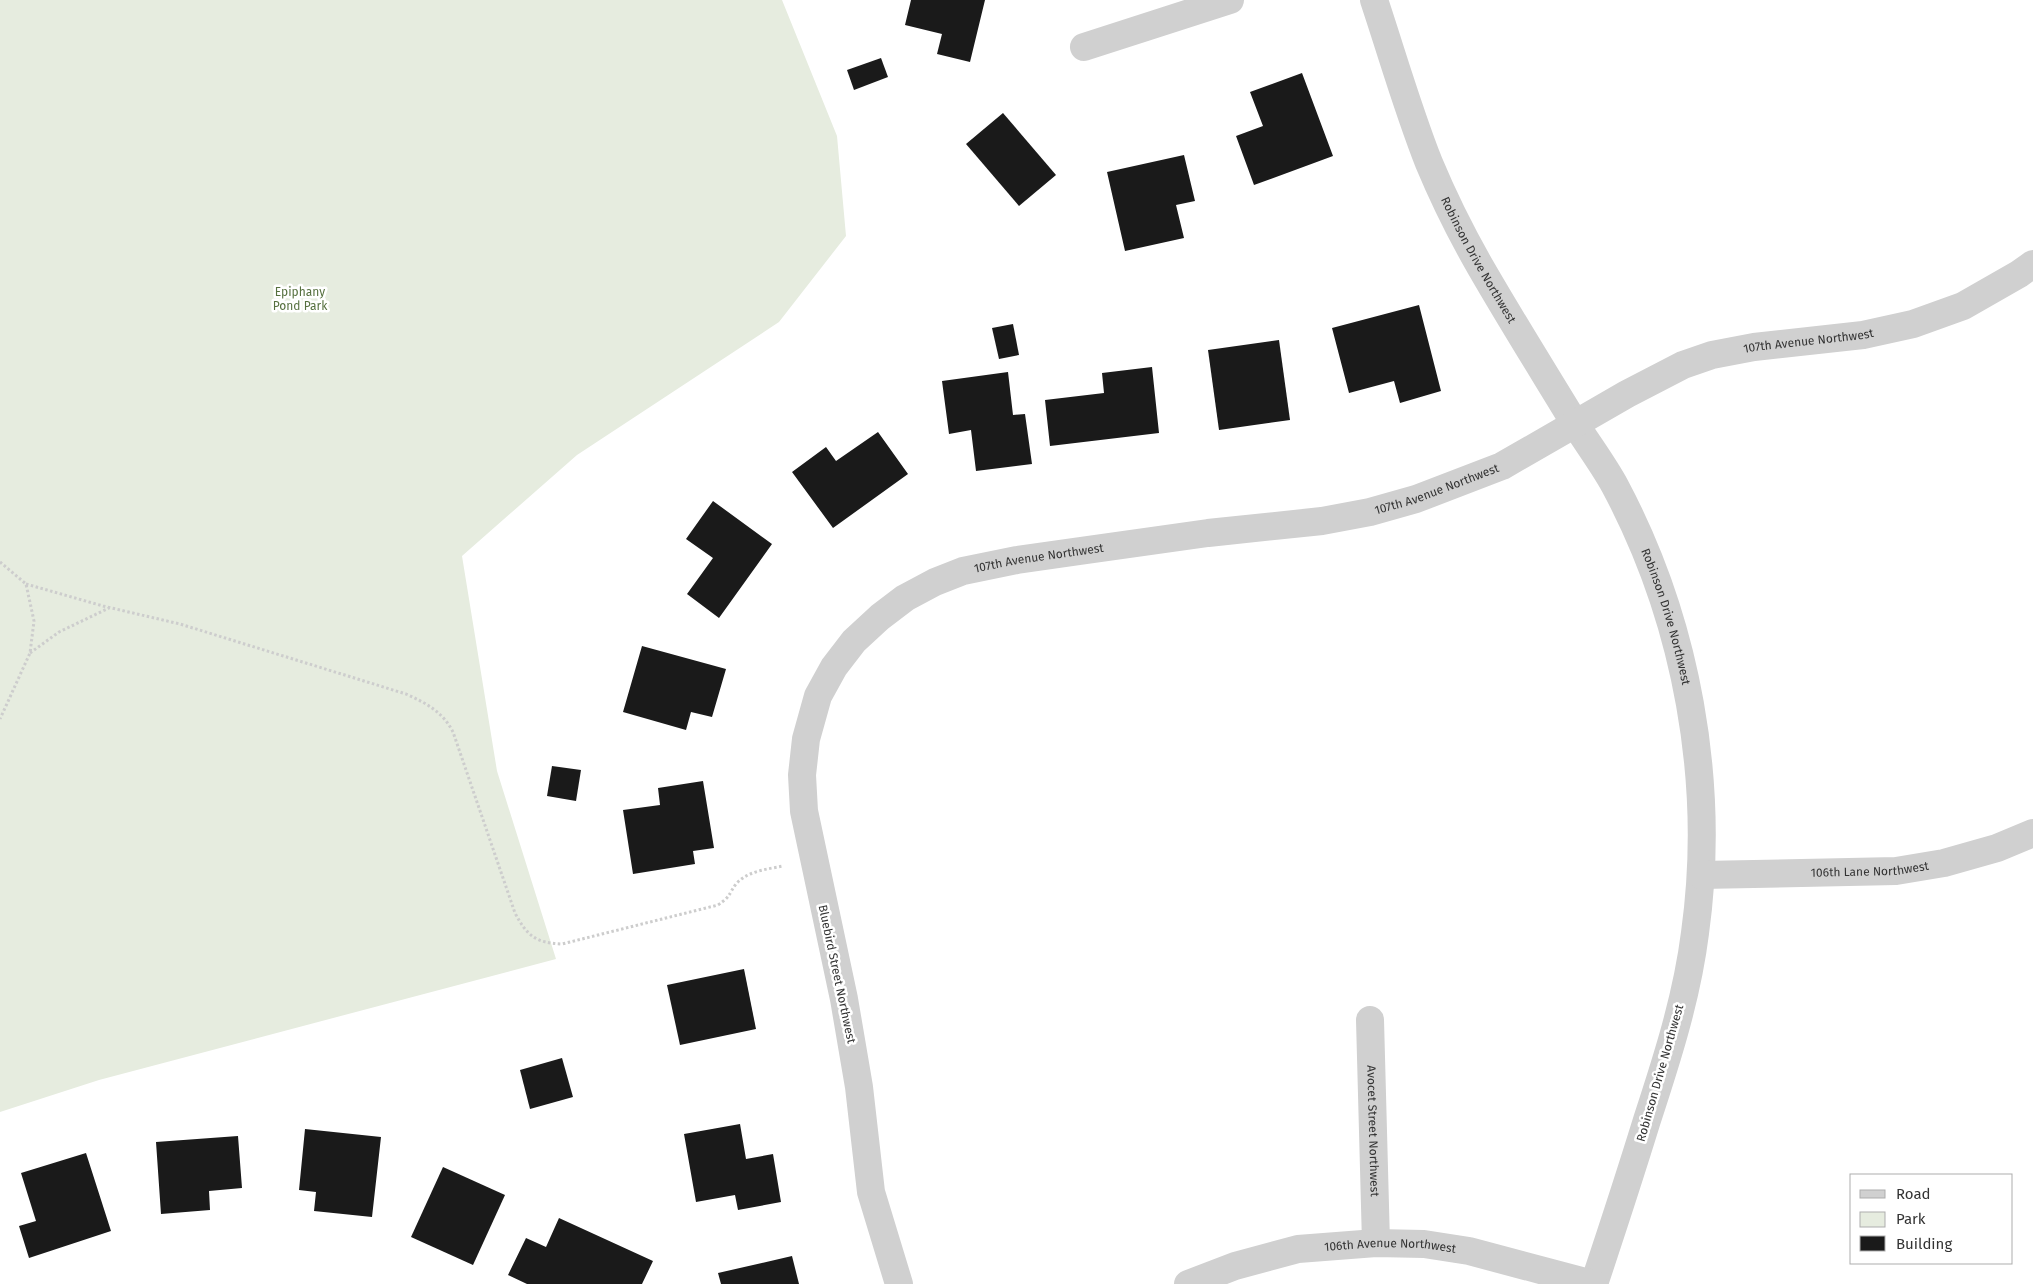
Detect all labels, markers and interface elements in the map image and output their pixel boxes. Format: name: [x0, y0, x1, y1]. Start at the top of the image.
street label: Robinson Drive Northwest: [1438, 195, 1519, 326]
park label: Epiphany Pond Park: [273, 285, 328, 313]
street label: 107th Avenue Northwest: [1742, 326, 1876, 356]
street label: 107th Avenue Northwest: [1373, 461, 1501, 517]
street label: 107th Avenue Northwest: [973, 541, 1105, 576]
street label: Robinson Drive Northwest: [1638, 546, 1693, 687]
street label: 106th Lane Northwest: [1811, 859, 1931, 880]
street label: Bluebird Street Northwest: [815, 903, 859, 1045]
street label: Robinson Drive Northwest: [1634, 1002, 1686, 1143]
street label: Avocet Street Northwest: [1364, 1065, 1382, 1198]
legend: [1850, 1174, 2013, 1264]
text: Road: [1896, 1185, 1931, 1203]
text: Park: [1896, 1210, 1926, 1228]
text: Building: [1896, 1235, 1952, 1253]
street label: 106th Avenue Northwest: [1324, 1236, 1458, 1256]

